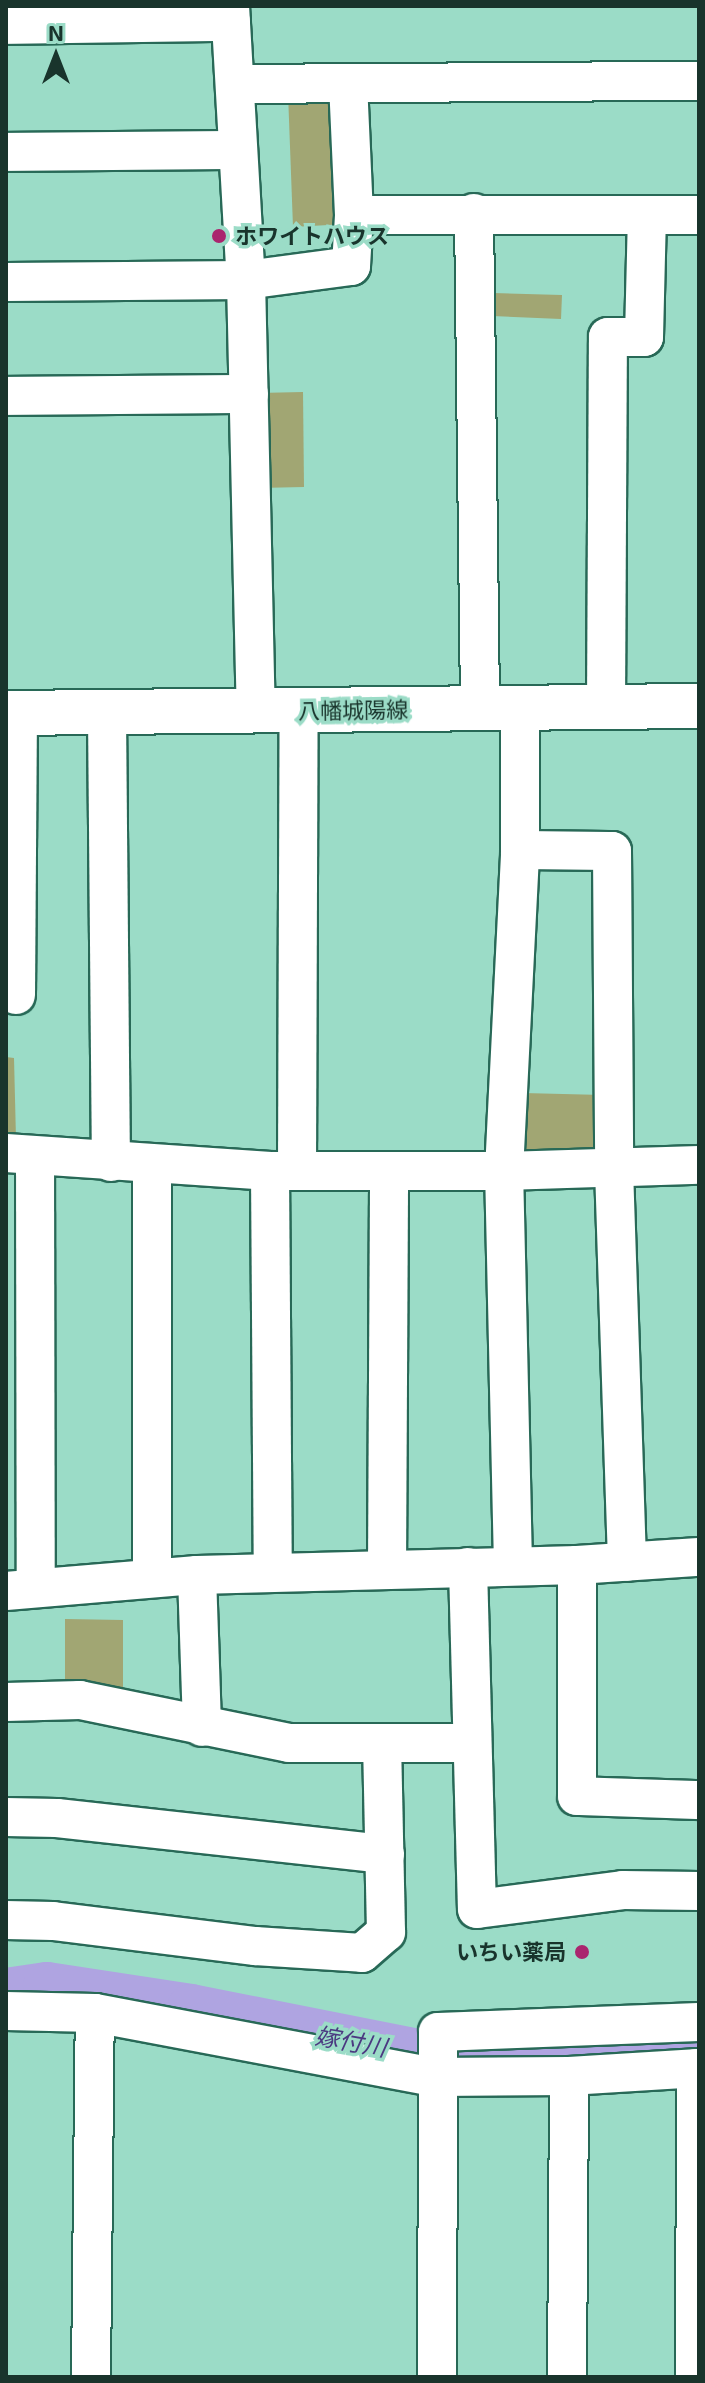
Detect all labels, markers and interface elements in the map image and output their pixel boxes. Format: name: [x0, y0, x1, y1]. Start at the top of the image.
north arrow: [16, 16, 96, 96]
text: N: [48, 19, 64, 45]
place label: ホワイトハウス: [235, 223, 389, 249]
marker: ホワイトハウス: [210, 227, 228, 245]
street label: 八幡城陽線: [298, 696, 408, 724]
place label: いちい薬局: [456, 1939, 566, 1965]
marker: いちい薬局: [573, 1943, 591, 1961]
water label: 嫁付川: [313, 2021, 389, 2061]

